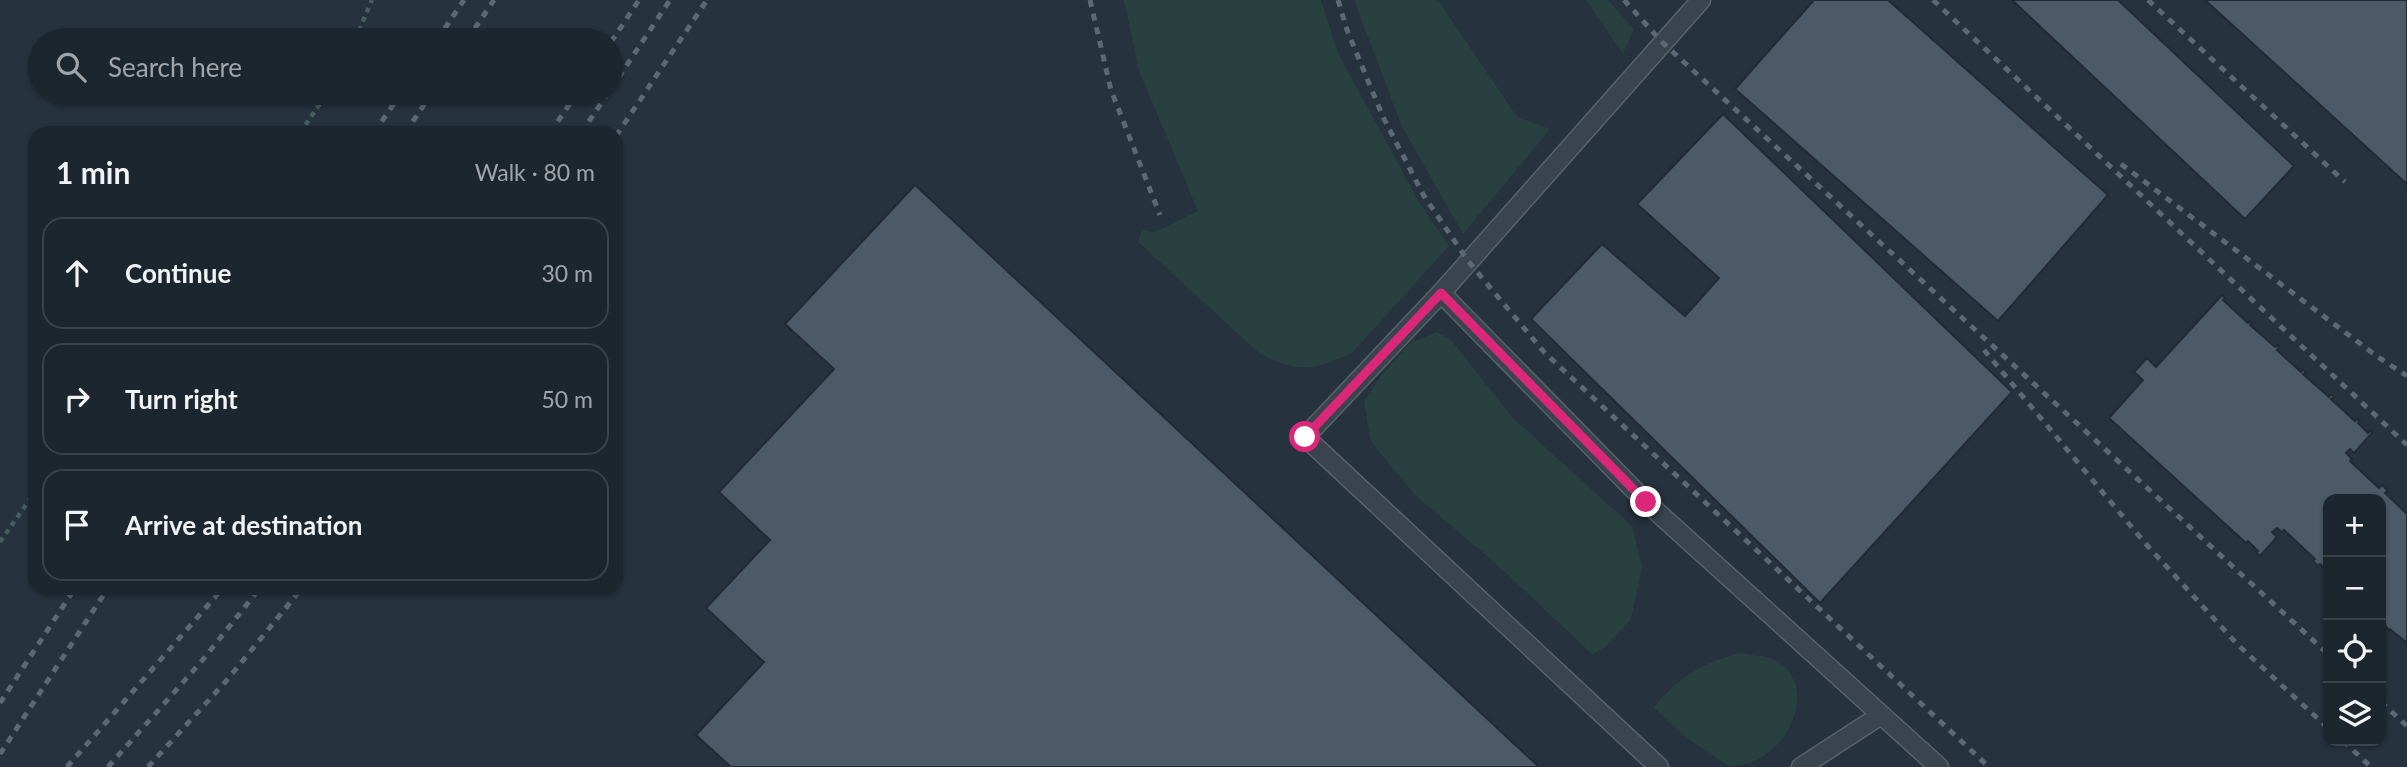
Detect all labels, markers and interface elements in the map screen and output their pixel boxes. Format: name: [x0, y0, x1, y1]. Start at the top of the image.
search box: [28, 28, 623, 105]
icon: search: [52, 48, 90, 86]
text: Search here: [108, 51, 242, 83]
text: 1 min: [56, 154, 130, 190]
text: Walk · 80 m: [475, 158, 595, 186]
icon: ahead: [58, 254, 96, 292]
text: Continue: [125, 257, 231, 289]
text: 30 m: [542, 259, 593, 287]
icon: right: [58, 380, 96, 418]
text: Turn right: [125, 383, 238, 415]
text: 50 m: [542, 385, 593, 413]
route start: [1289, 421, 1320, 452]
route end: [1630, 486, 1661, 517]
map controls: [2323, 494, 2386, 746]
button: +: [2323, 494, 2386, 557]
icon: arrive: [58, 506, 96, 544]
text: Arrive at destination: [125, 509, 362, 541]
button: −: [2323, 557, 2386, 620]
button: locate: [2323, 620, 2386, 683]
button: layers: [2323, 683, 2386, 746]

